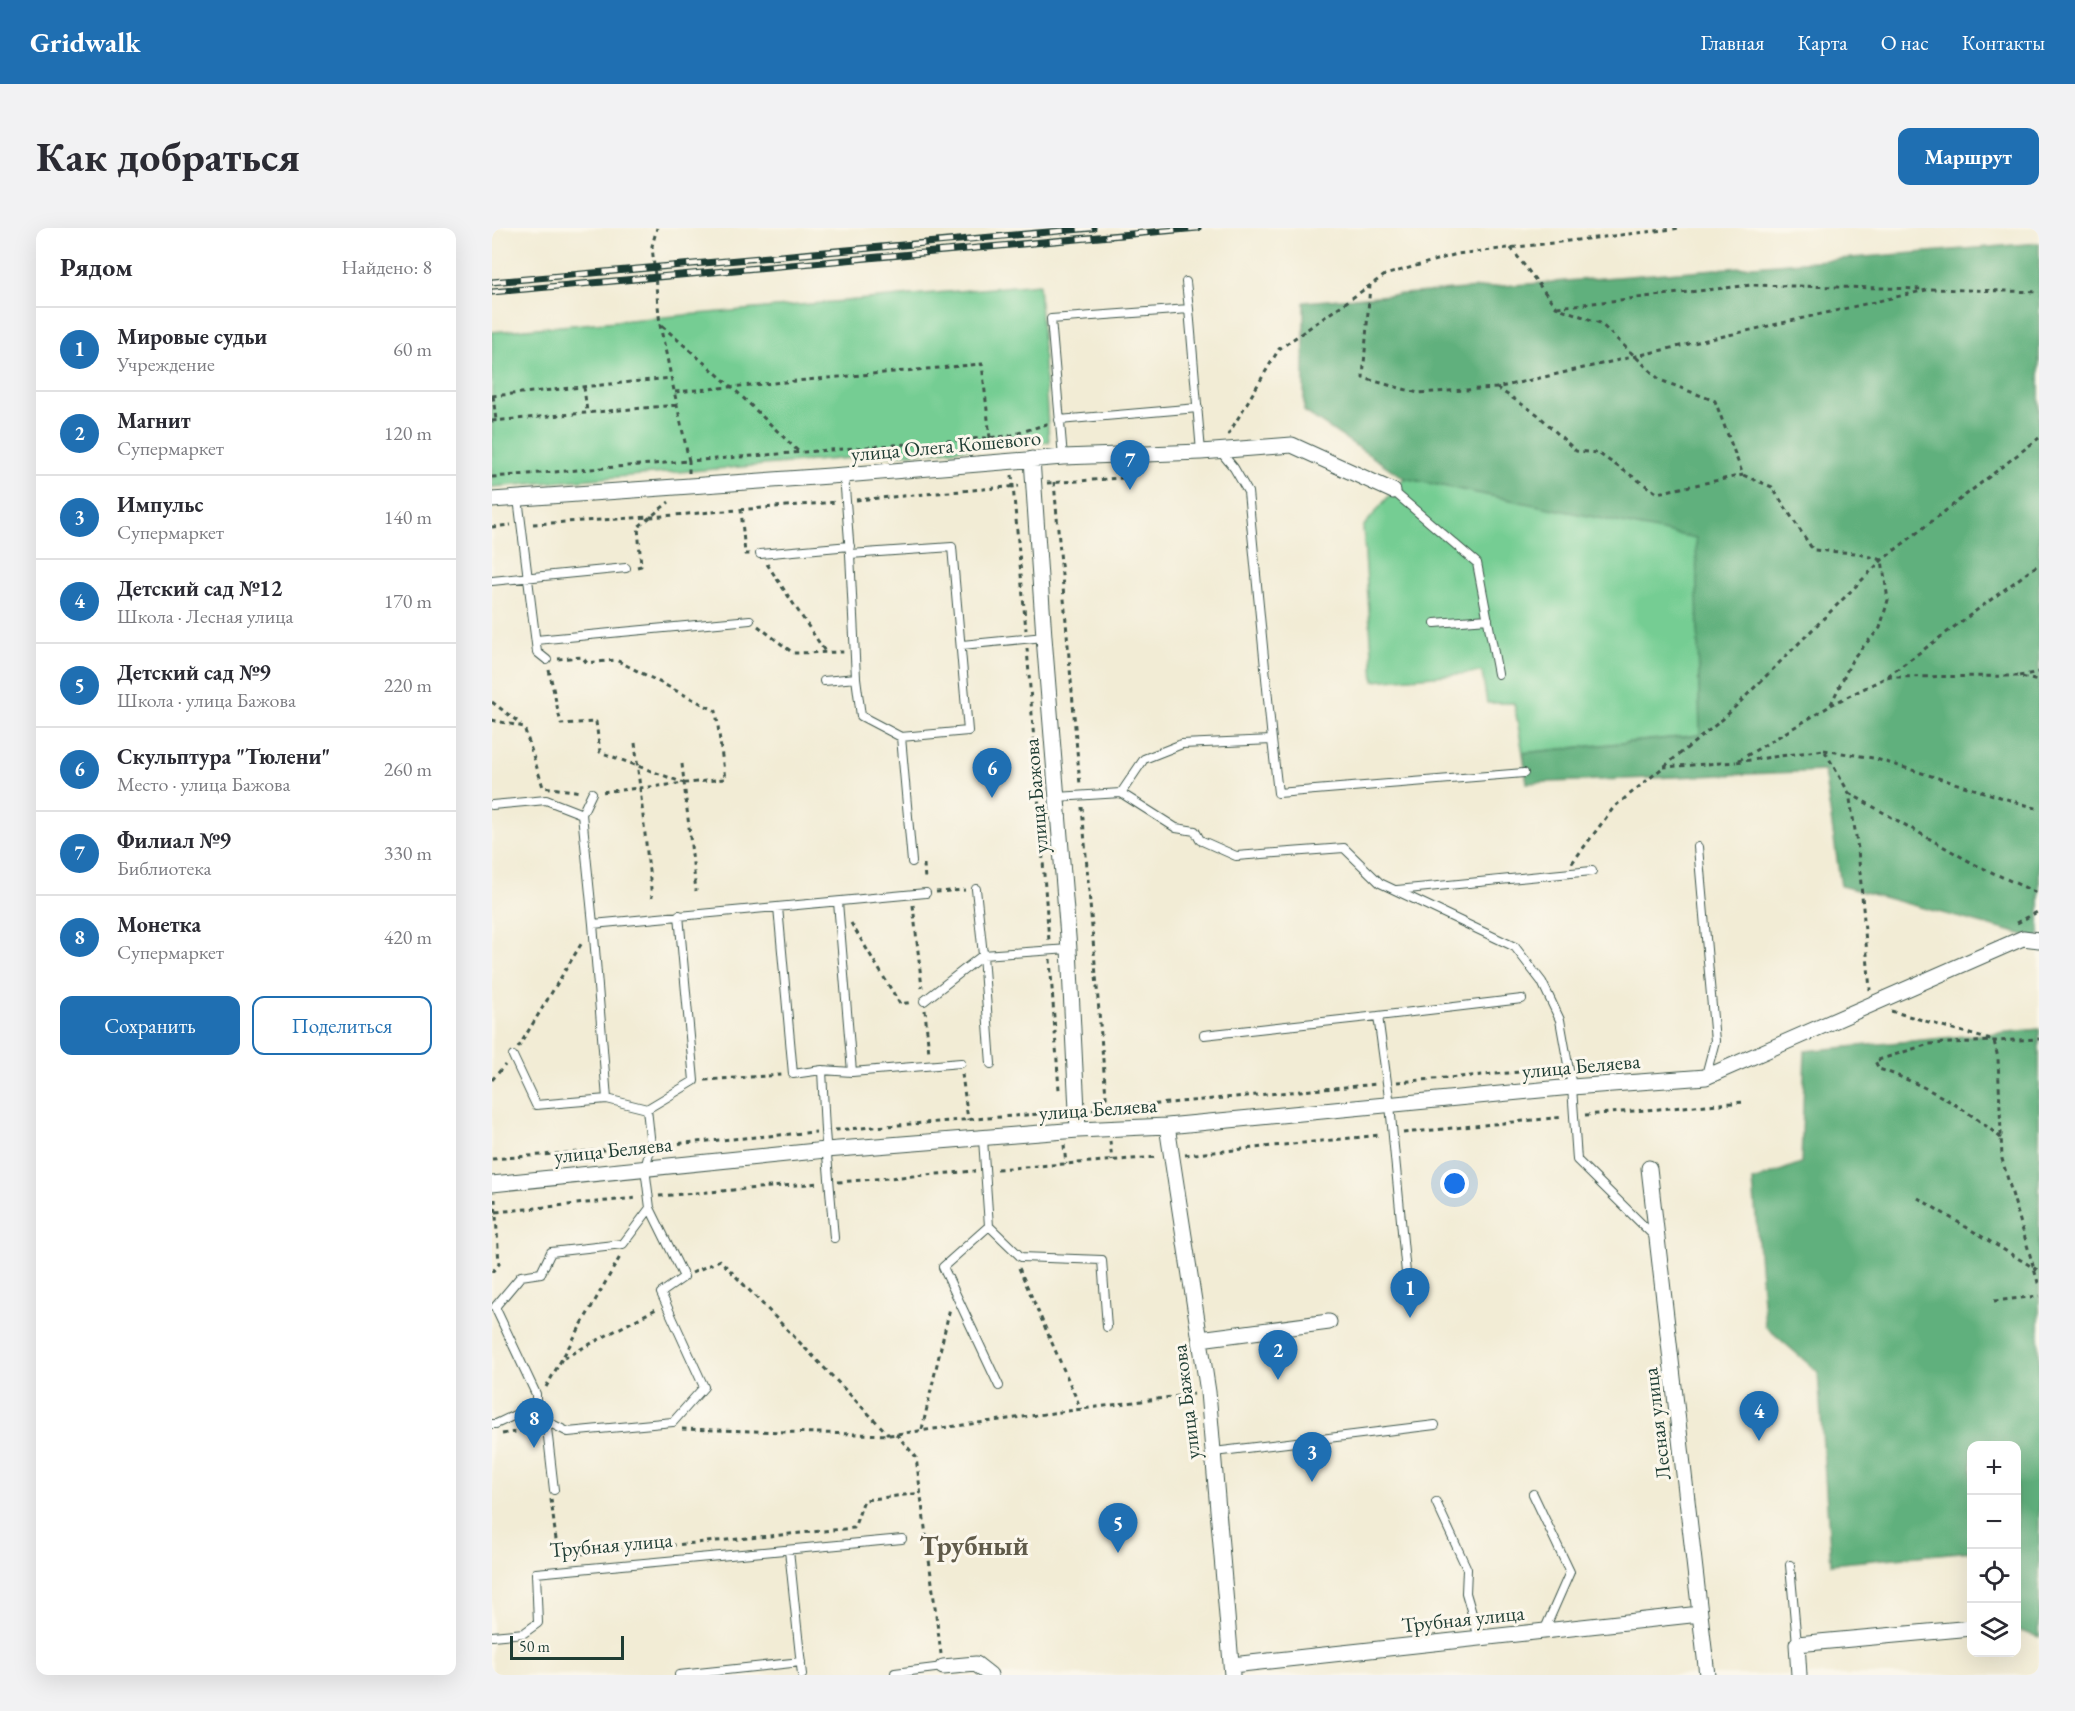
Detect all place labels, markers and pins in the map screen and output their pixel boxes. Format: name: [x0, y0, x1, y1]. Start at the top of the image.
pin: 7: [1110, 440, 1150, 490]
pin: 6: [972, 748, 1012, 798]
pin: 1: [1390, 1268, 1430, 1318]
pin: 2: [1258, 1330, 1298, 1380]
pin: 4: [1740, 1392, 1778, 1441]
pin: 8: [514, 1398, 554, 1448]
pin: 3: [1292, 1432, 1332, 1482]
pin: 5: [1098, 1504, 1138, 1553]

